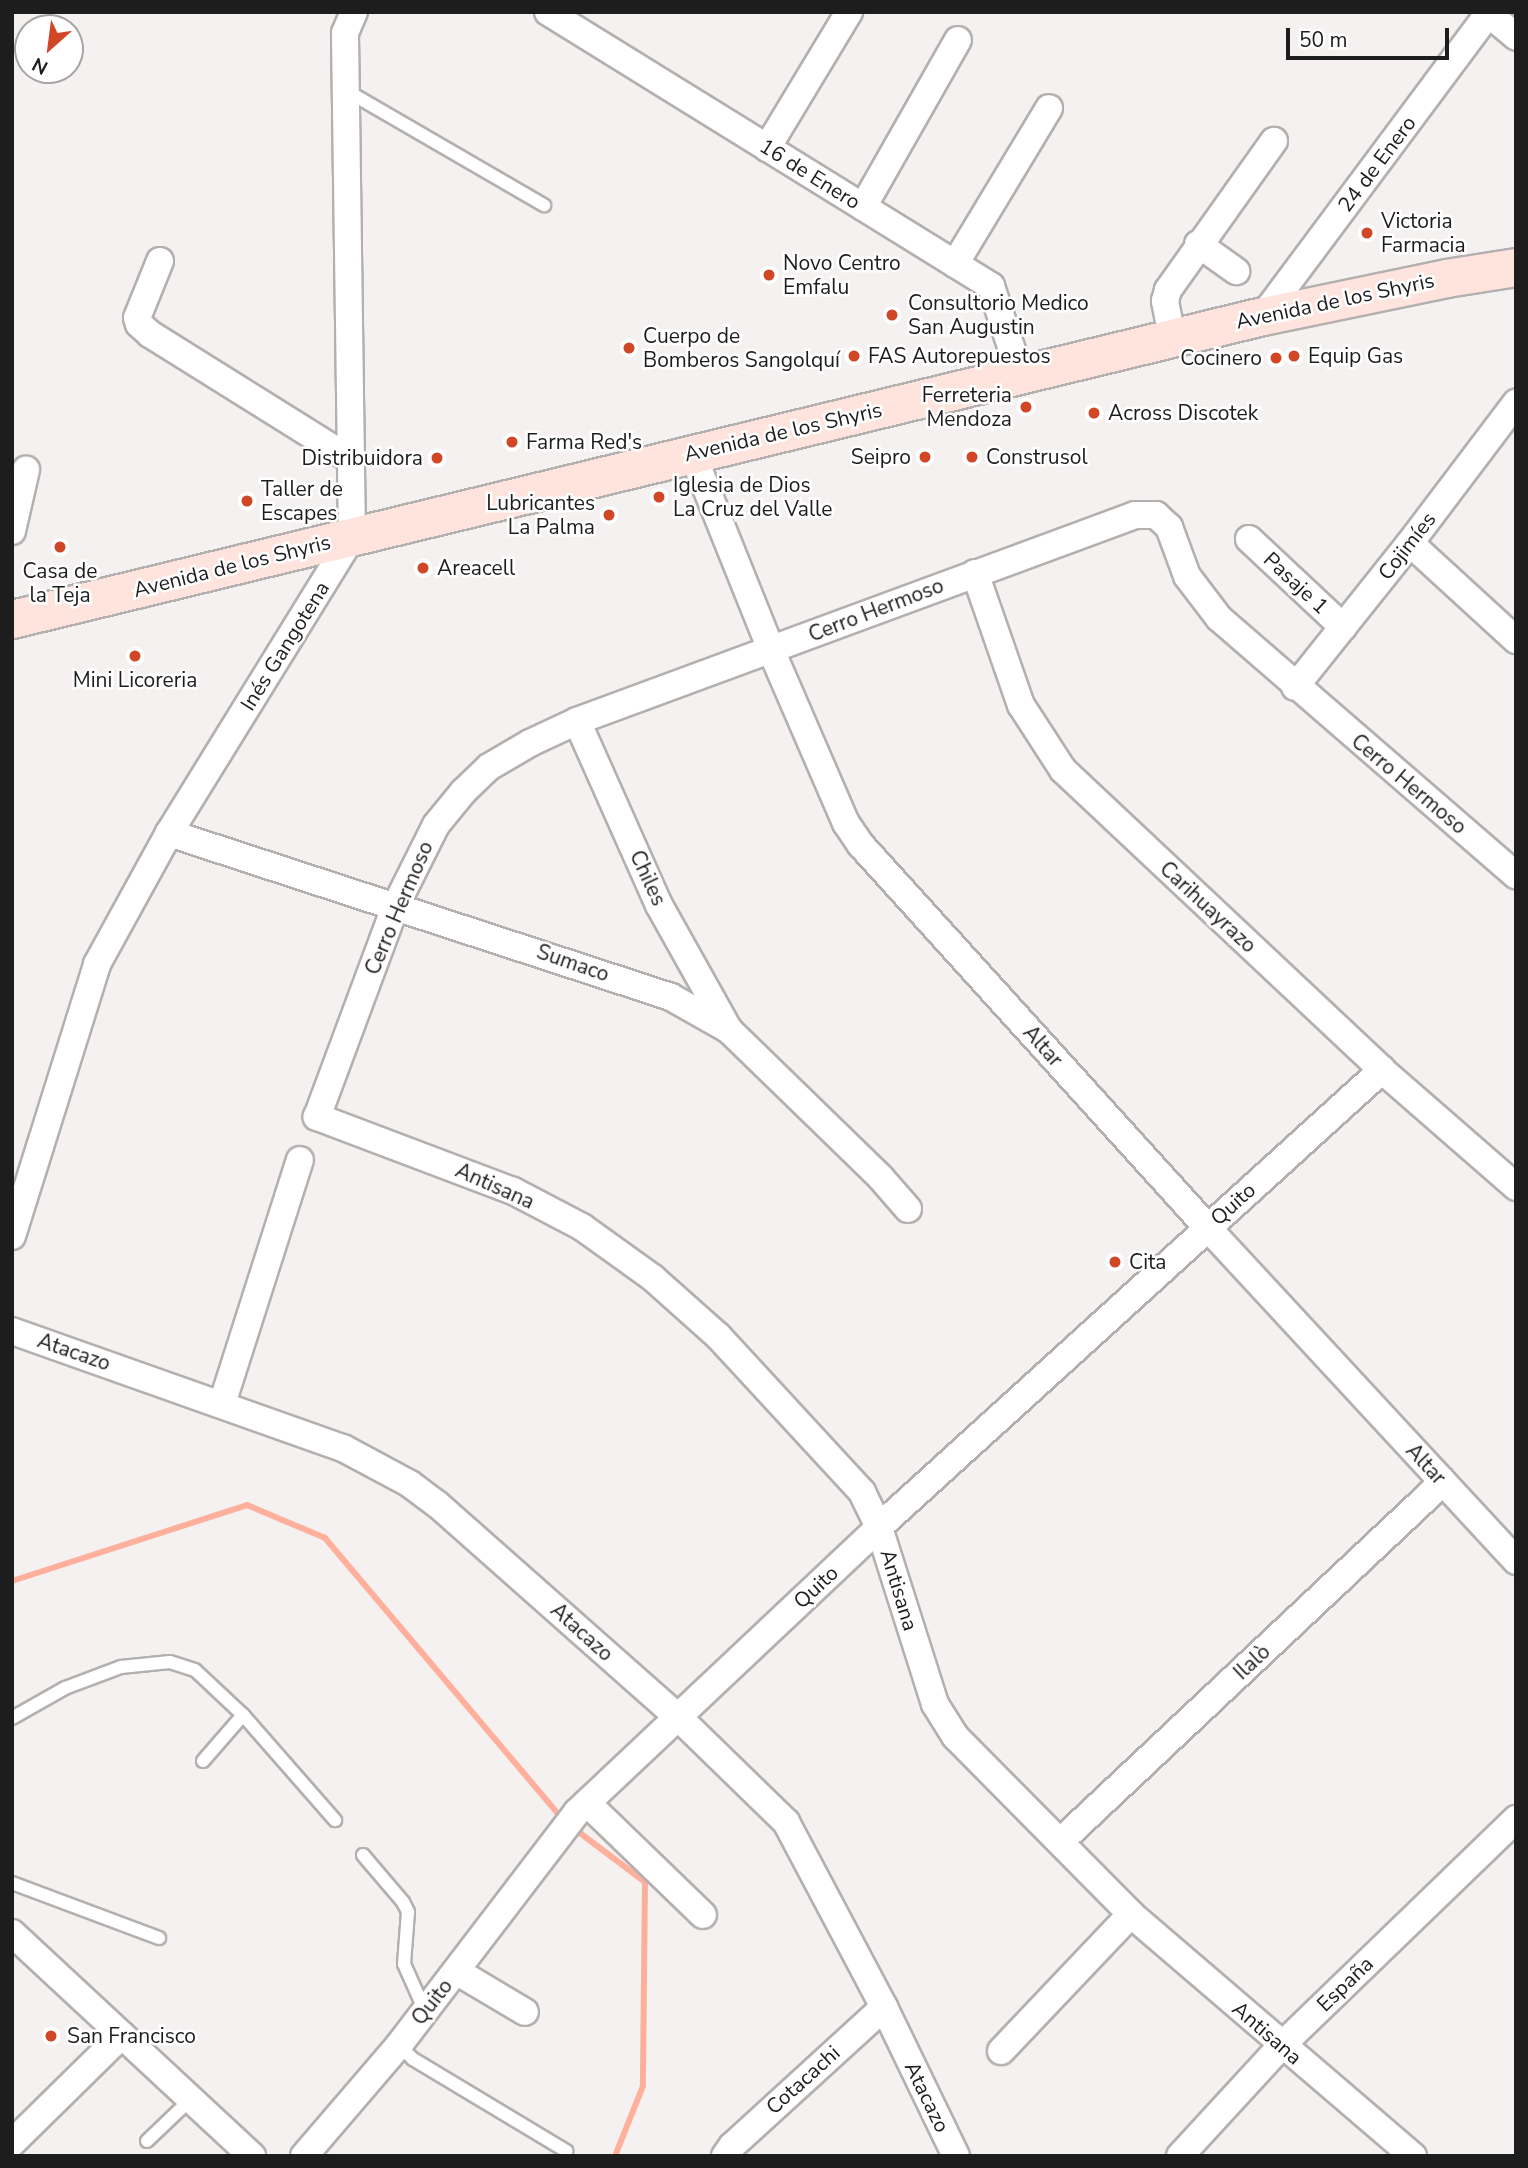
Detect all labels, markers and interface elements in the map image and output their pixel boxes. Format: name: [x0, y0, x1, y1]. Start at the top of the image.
north arrow: [14, 14, 84, 84]
scale bar: [1290, 14, 1453, 58]
text: 50 m: [1299, 26, 1348, 54]
text: N: [28, 51, 52, 81]
street label: 24 de Enero: [1333, 111, 1421, 217]
street label: 16 de Enero: [755, 133, 865, 215]
place label: Victoria Farmacia: [1381, 208, 1466, 258]
marker: Victoria Farmacia: [1359, 225, 1375, 241]
place label: Novo Centro Emfalu: [783, 250, 901, 300]
marker: Novo Centro Emfalu: [761, 267, 777, 283]
street label: Avenida de los Shyris: [1233, 268, 1437, 334]
place label: Consultorio Medico San Augustin: [908, 290, 1089, 340]
marker: Consultorio Medico San Augustin: [882, 305, 902, 325]
place label: Cuerpo de Bomberos Sangolquí: [643, 323, 840, 373]
marker: Cuerpo de Bomberos Sangolquí: [621, 340, 637, 356]
place label: FAS Autorepuestos: [868, 343, 1051, 369]
place label: Equip Gas: [1308, 343, 1403, 369]
place label: Cocinero: [1180, 345, 1262, 371]
marker: FAS Autorepuestos: [846, 348, 862, 364]
marker: Equip Gas: [1286, 348, 1302, 364]
marker: Cocinero: [1268, 350, 1284, 366]
place label: Ferreteria Mendoza: [922, 382, 1012, 432]
street label: Avenida de los Shyris: [682, 397, 884, 467]
marker: Ferreteria Mendoza: [1018, 399, 1034, 415]
place label: Across Discotek: [1108, 400, 1258, 426]
marker: Across Discotek: [1086, 405, 1102, 421]
place label: Farma Red's: [526, 429, 642, 455]
marker: Farma Red's: [504, 434, 520, 450]
place label: Seipro: [851, 444, 911, 470]
place label: Construsol: [986, 444, 1088, 470]
place label: Distribuidora: [301, 445, 423, 471]
marker: Seipro: [917, 449, 933, 465]
marker: Construsol: [964, 449, 980, 465]
marker: Distribuidora: [429, 450, 445, 466]
place label: Iglesia de Dios La Cruz del Valle: [673, 472, 832, 522]
place label: Taller de Escapes: [261, 476, 343, 526]
marker: Iglesia de Dios La Cruz del Valle: [651, 489, 667, 505]
place label: Lubricantes La Palma: [486, 490, 595, 540]
marker: Taller de Escapes: [239, 493, 255, 509]
marker: Lubricantes La Palma: [601, 507, 617, 523]
street label: Cojimíes: [1373, 507, 1441, 585]
street label: Avenida de los Shyris: [131, 529, 333, 603]
marker: Casa de la Teja: [52, 539, 68, 555]
street label: Pasaje 1: [1258, 547, 1334, 619]
place label: Areacell: [437, 555, 515, 581]
place label: Casa de la Teja: [23, 558, 97, 608]
marker: Areacell: [415, 560, 431, 576]
street label: Cerro Hermoso: [805, 573, 947, 647]
street label: Inés Gangotena: [235, 577, 335, 715]
marker: Mini Licoreria: [127, 648, 143, 664]
place label: Mini Licoreria: [73, 667, 197, 693]
street label: Cerro Hermoso: [1346, 729, 1472, 839]
street label: Cerro Hermoso: [360, 837, 438, 979]
street label: Chiles: [624, 846, 672, 910]
street label: Carihuayrazo: [1155, 856, 1261, 958]
street label: Sumaco: [533, 939, 613, 987]
street label: Altar: [1018, 1020, 1068, 1072]
street label: Antisana: [452, 1157, 538, 1215]
street label: Quito: [1205, 1177, 1261, 1231]
place label: Cita: [1129, 1249, 1166, 1275]
marker: Cita: [1107, 1254, 1123, 1270]
street label: Atacazo: [34, 1328, 114, 1376]
street label: Altar: [1401, 1438, 1451, 1490]
street label: Antisana: [875, 1546, 923, 1634]
street label: Quito: [789, 1560, 843, 1614]
street label: Atacazo: [546, 1597, 618, 1667]
street label: Ilalò: [1229, 1639, 1275, 1685]
street label: España: [1312, 1951, 1378, 2017]
street label: Quito: [406, 1974, 458, 2030]
street label: Antisana: [1227, 1996, 1307, 2070]
place label: San Francisco: [67, 2023, 196, 2049]
marker: San Francisco: [41, 2026, 61, 2046]
street label: Cotacachi: [761, 2040, 845, 2120]
street label: Atacazo: [899, 2058, 955, 2136]

